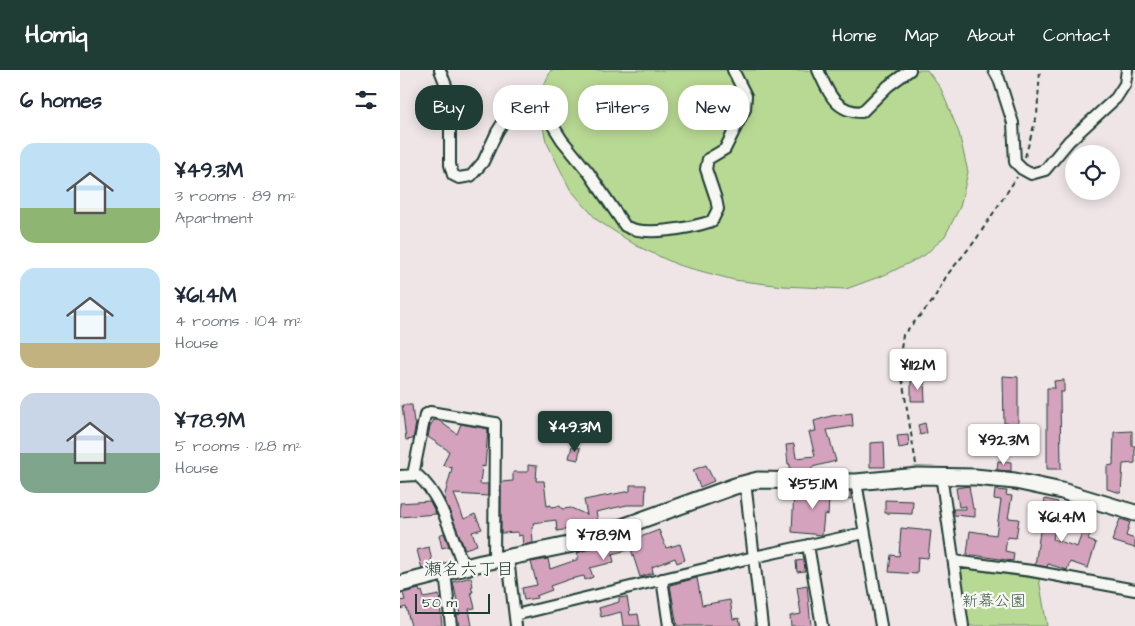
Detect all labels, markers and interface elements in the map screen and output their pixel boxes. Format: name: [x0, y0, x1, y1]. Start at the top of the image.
text: Homiq: [25, 18, 88, 52]
text: Home: [832, 23, 877, 48]
text: Map: [905, 23, 939, 48]
text: About: [967, 23, 1015, 48]
text: Contact: [1043, 23, 1110, 48]
chip: Buy: [415, 85, 483, 130]
chip: Rent: [493, 85, 568, 130]
chip: Filters: [578, 85, 668, 130]
chip: New: [678, 85, 749, 130]
text: 6 homes: [20, 86, 102, 115]
icon: filters: [352, 86, 380, 114]
map controls: [1065, 145, 1120, 200]
button: locate: [1065, 145, 1120, 200]
text: ¥49.3M: [175, 156, 243, 185]
icon: home: [60, 163, 120, 223]
text: 3 rooms · 89 m²: [175, 185, 296, 207]
text: Apartment: [175, 207, 253, 229]
text: ¥61.4M: [175, 281, 237, 310]
icon: home: [60, 288, 120, 348]
text: 4 rooms · 104 m²: [175, 310, 303, 332]
text: House: [175, 332, 219, 354]
pin: ¥112M: [883, 348, 953, 391]
text: ¥112M: [900, 354, 936, 376]
text: ¥78.9M: [175, 406, 245, 435]
pin: ¥49.3M: [534, 410, 616, 453]
icon: home: [60, 413, 120, 473]
text: ¥49.3M: [549, 416, 601, 438]
pin: ¥92.3M: [963, 424, 1045, 466]
text: ¥92.3M: [979, 429, 1029, 451]
text: 5 rooms · 128 m²: [175, 435, 302, 457]
text: House: [175, 457, 219, 479]
pin: ¥55.1M: [772, 468, 854, 510]
text: ¥55.1M: [789, 473, 837, 495]
pin: ¥61.4M: [1021, 500, 1103, 543]
text: ¥61.4M: [1039, 506, 1086, 528]
pin: ¥78.9M: [563, 518, 645, 561]
text: ¥78.9M: [577, 524, 631, 546]
district label: 瀬名六丁目: [424, 557, 514, 582]
park label: 新幕公園: [962, 590, 1026, 612]
scale bar: [415, 591, 490, 614]
text: 50 m: [422, 593, 457, 613]

